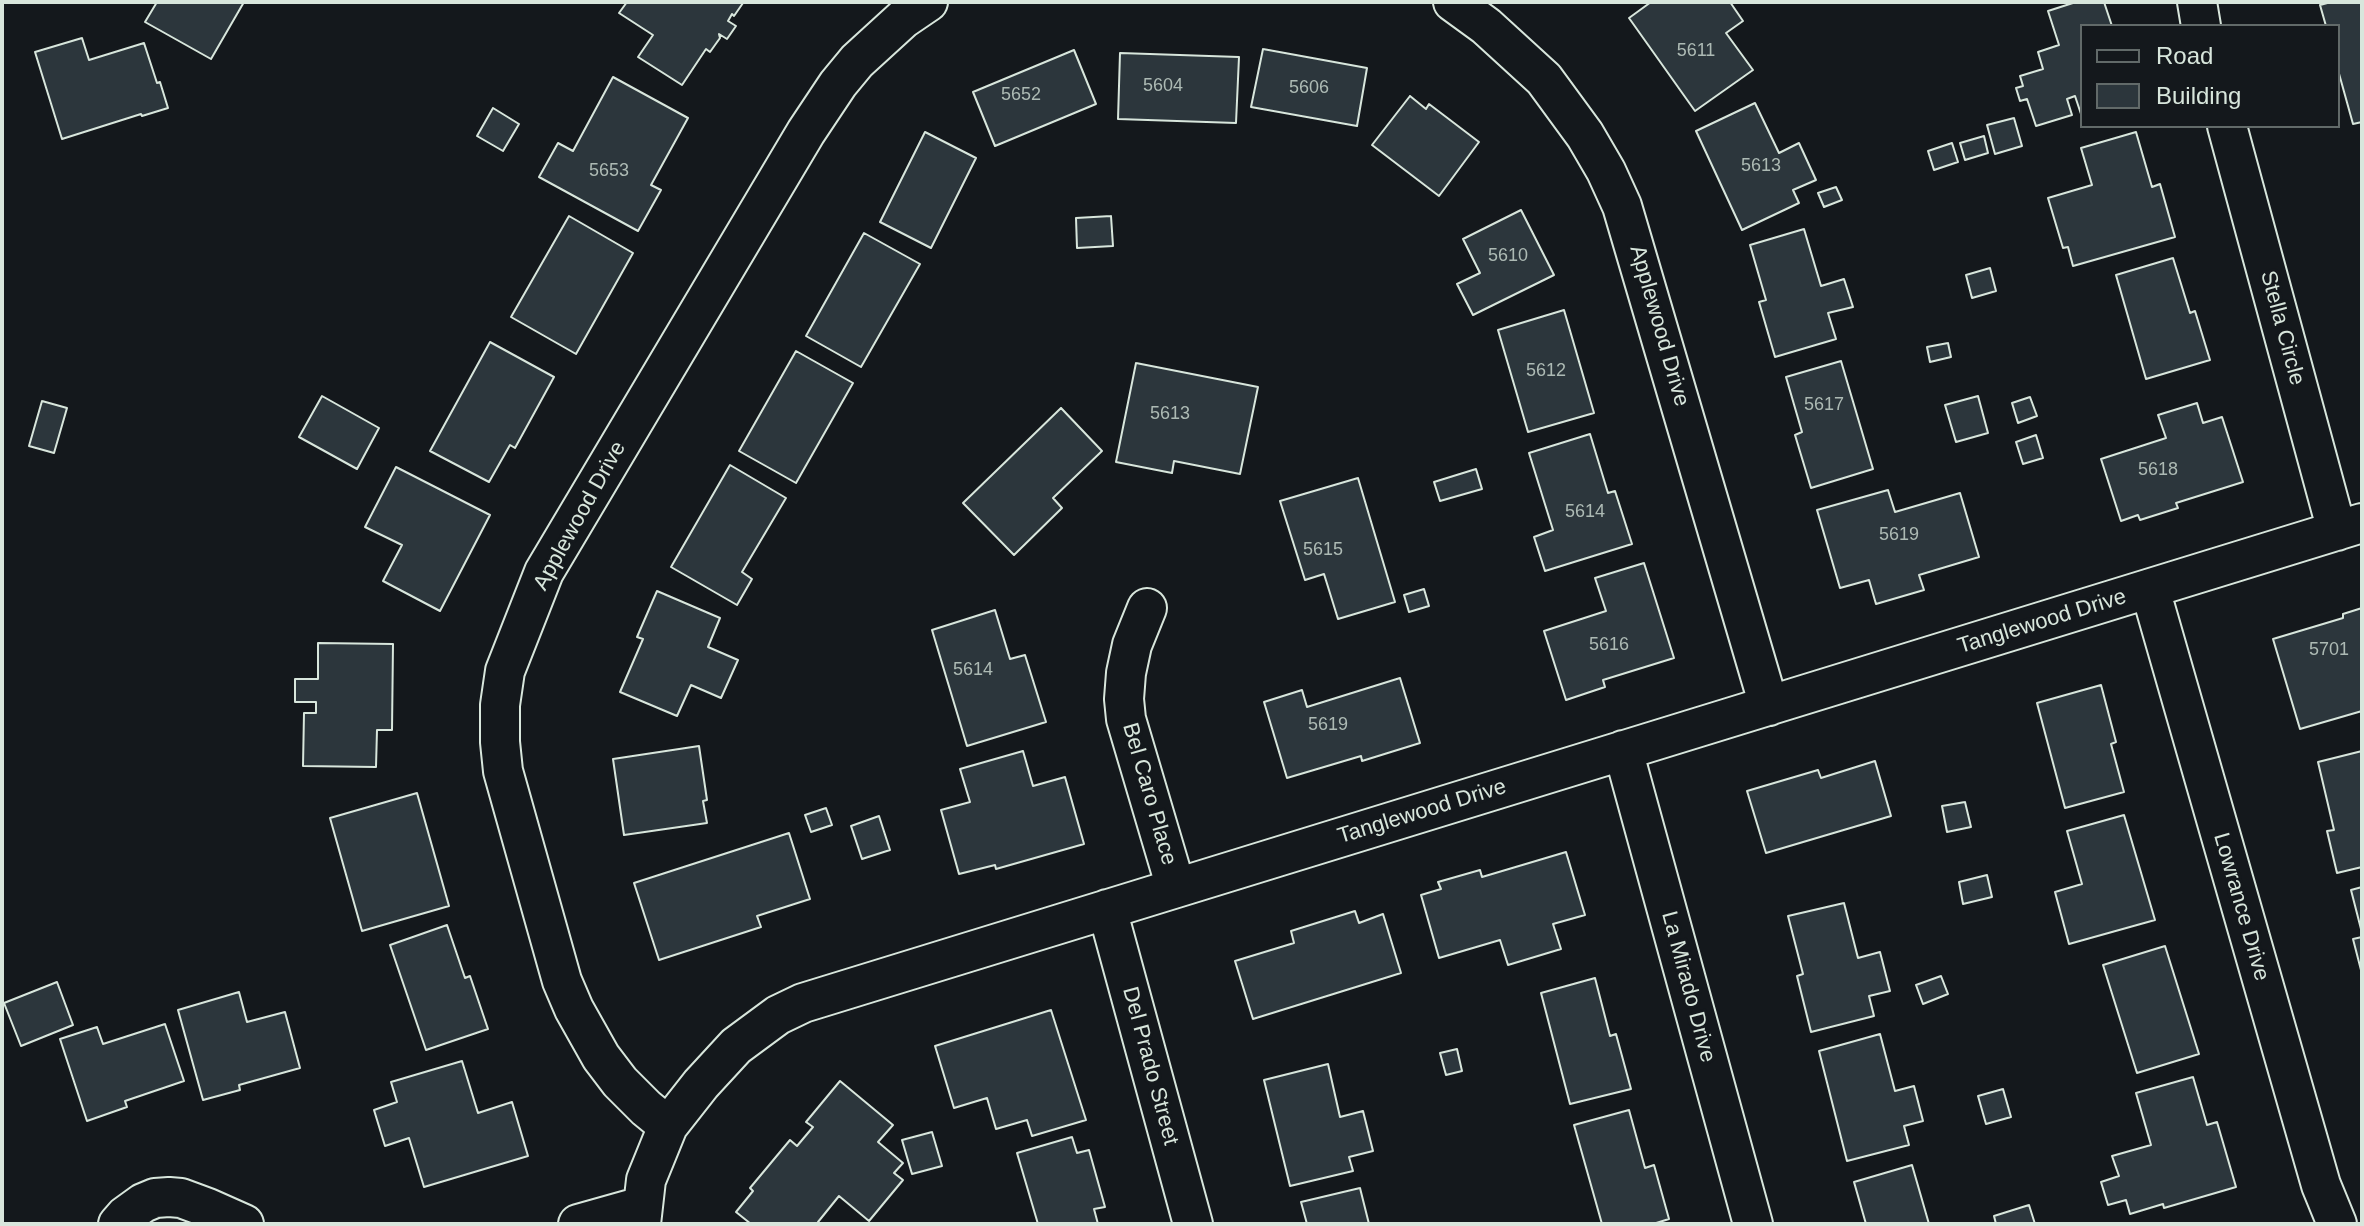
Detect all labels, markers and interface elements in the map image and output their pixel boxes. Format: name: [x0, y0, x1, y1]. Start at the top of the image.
legend: [2080, 24, 2340, 128]
house number: 5611: [1677, 40, 1715, 62]
text: Road: [2156, 42, 2213, 69]
house number: 5604: [1143, 75, 1183, 97]
house number: 5606: [1289, 77, 1329, 99]
text: Building: [2156, 82, 2241, 109]
house number: 5652: [1001, 84, 1041, 106]
house number: 5613: [1741, 155, 1781, 177]
house number: 5653: [589, 160, 629, 182]
street label: Applewood Drive: [1623, 242, 1695, 410]
house number: 5610: [1488, 245, 1528, 267]
street label: Stella Circle: [2254, 268, 2310, 388]
house number: 5612: [1526, 360, 1566, 382]
house number: 5617: [1804, 394, 1844, 416]
house number: 5613: [1150, 403, 1190, 425]
street label: Applewood Drive: [528, 437, 632, 595]
house number: 5618: [2138, 459, 2178, 481]
house number: 5614: [1565, 501, 1605, 523]
house number: 5619: [1879, 524, 1919, 546]
house number: 5615: [1303, 539, 1343, 561]
street label: Tanglewood Drive: [1955, 584, 2129, 660]
house number: 5616: [1589, 634, 1629, 656]
house number: 5701: [2309, 639, 2349, 661]
house number: 5614: [953, 659, 993, 681]
house number: 5619: [1308, 714, 1348, 736]
street label: Bel Caro Place: [1116, 720, 1182, 868]
street label: Tanglewood Drive: [1335, 774, 1509, 850]
street label: Lowrance Drive: [2207, 830, 2275, 984]
street label: La Mirado Drive: [1655, 909, 1721, 1065]
street label: Del Prado Street: [1116, 984, 1184, 1148]

